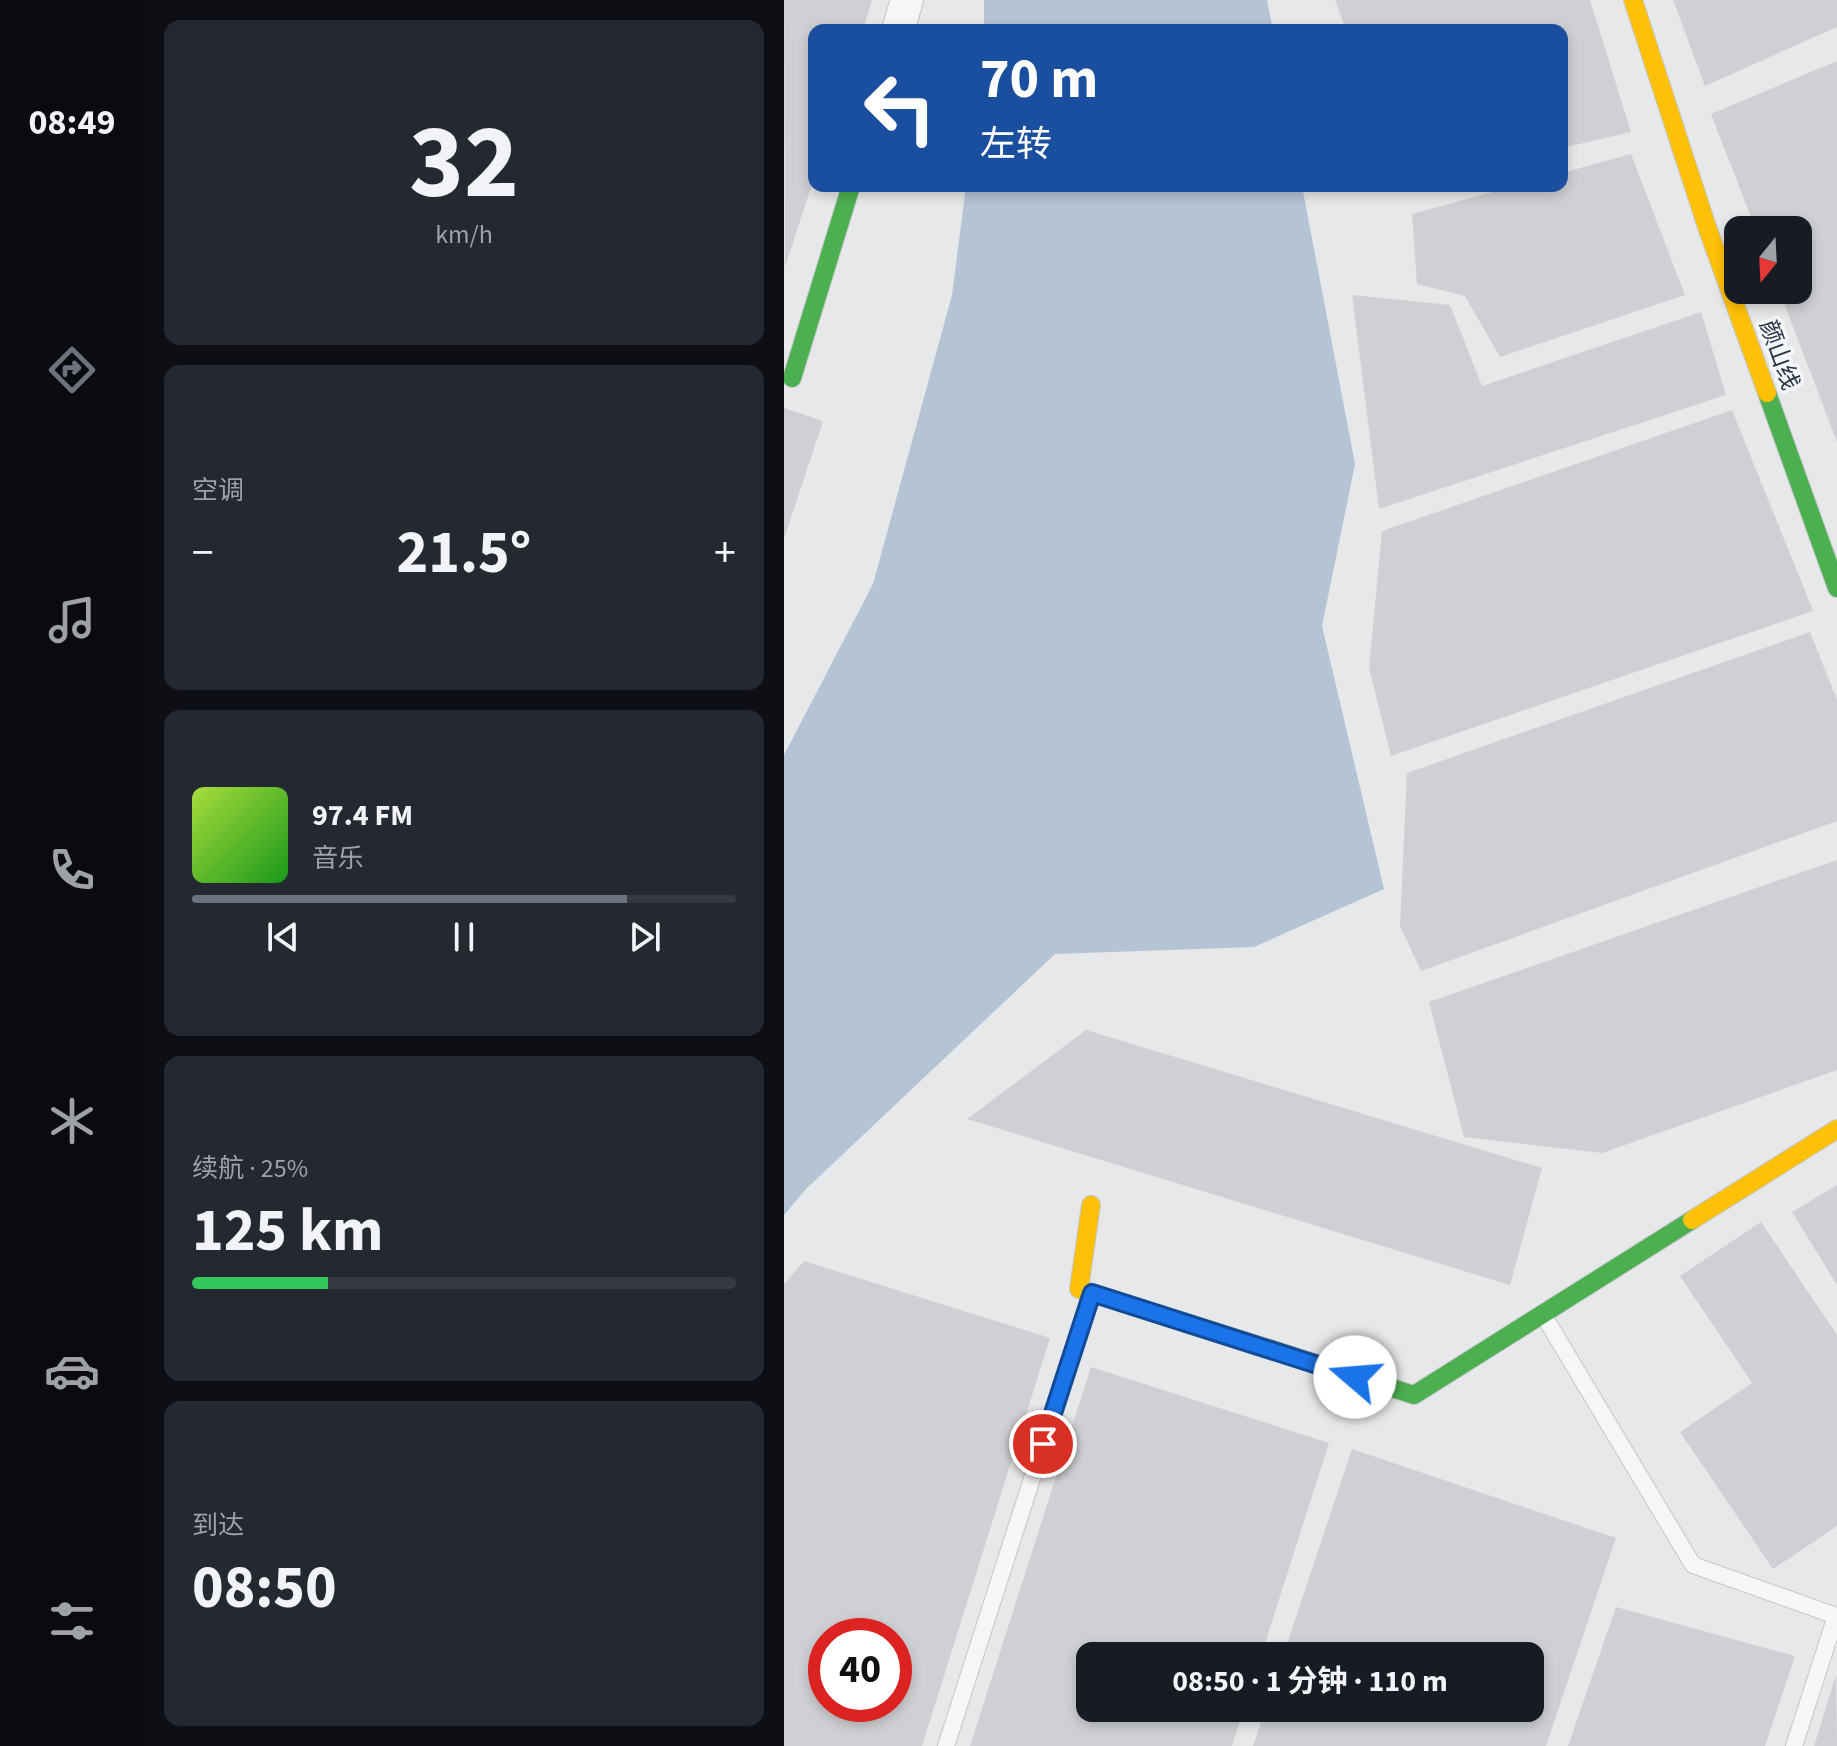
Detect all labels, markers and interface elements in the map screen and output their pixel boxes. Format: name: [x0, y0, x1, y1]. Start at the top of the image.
text: 70 m: [980, 40, 1098, 119]
icon: left: [848, 56, 952, 160]
text: 32: [409, 90, 519, 238]
text: 08:49: [29, 97, 115, 148]
text: 左转: [980, 119, 1052, 170]
text: km/h: [435, 216, 493, 253]
north arrow: [1724, 216, 1812, 304]
map controls: [1724, 216, 1812, 304]
street label: 颜山线: [1750, 315, 1808, 395]
icon: directions: [44, 342, 100, 398]
text: 空调: [192, 472, 244, 509]
text: 21.5°: [397, 511, 531, 596]
text: −: [192, 522, 214, 585]
text: +: [714, 522, 736, 585]
icon: music: [44, 592, 100, 648]
text: 97.4 FM: [312, 794, 413, 837]
text: 音乐: [312, 840, 364, 877]
icon: phone: [44, 842, 100, 898]
icon: previous: [261, 915, 305, 959]
icon: pause: [442, 915, 486, 959]
icon: next: [623, 915, 667, 959]
icon: climate: [44, 1093, 100, 1149]
text: 续航 · 25%: [192, 1150, 308, 1187]
text: 125 km: [192, 1189, 383, 1274]
position arrow: [1313, 1335, 1397, 1419]
icon: car: [44, 1343, 100, 1399]
pin: [1009, 1410, 1077, 1478]
icon: arrive: [1021, 1422, 1065, 1466]
text: 到达: [192, 1507, 244, 1544]
text: 08:50: [192, 1546, 337, 1631]
icon: filters: [44, 1593, 100, 1649]
speed limit sign: 40: [808, 1618, 912, 1722]
text: 08:50 · 1 分钟 · 110 m: [1172, 1660, 1448, 1703]

